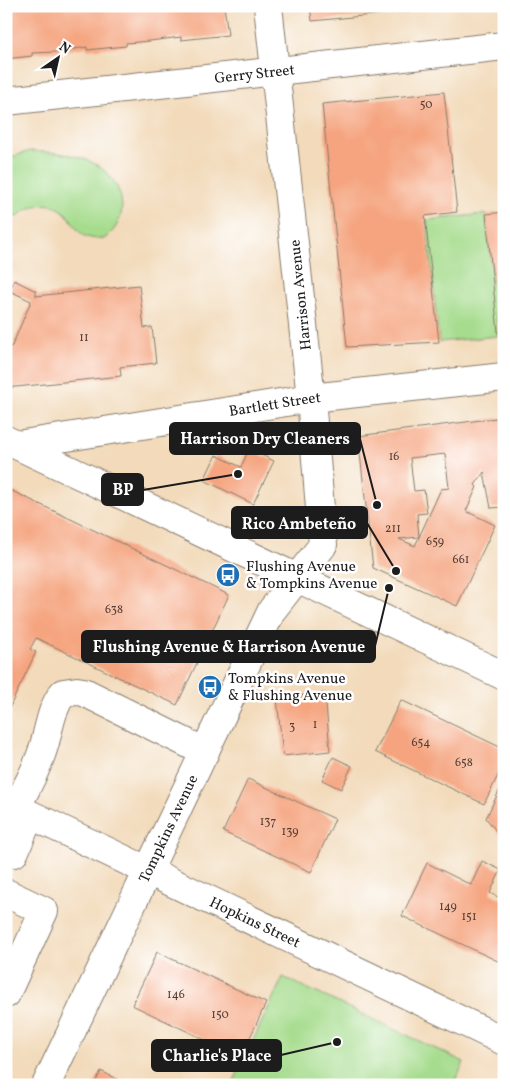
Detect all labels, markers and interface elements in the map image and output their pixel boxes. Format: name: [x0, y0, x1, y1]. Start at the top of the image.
north arrow: [32, 32, 82, 82]
text: N: [55, 38, 74, 59]
street label: Gerry Street: [213, 60, 296, 90]
house number: 50: [420, 97, 432, 113]
street label: Harrison Avenue: [285, 238, 318, 351]
house number: 11: [79, 330, 89, 346]
street label: Bartlett Street: [227, 388, 322, 423]
callout: Harrison Dry Cleaners: [170, 423, 360, 454]
text: Harrison Dry Cleaners: [180, 429, 350, 451]
house number: 16: [389, 449, 399, 465]
callout: BP: [102, 474, 143, 505]
text: BP: [113, 480, 133, 502]
callout: Rico Ambeteño: [232, 507, 367, 538]
text: Rico Ambeteño: [242, 514, 356, 536]
house number: 211: [385, 521, 401, 537]
house number: 659: [426, 534, 444, 550]
house number: 661: [453, 552, 469, 568]
place label: Flushing Avenue & Tompkins Avenue: [246, 557, 377, 595]
bus stop icon: Flushing Avenue & Tompkins Avenue: [215, 562, 241, 588]
house number: 638: [105, 602, 123, 618]
callout: Flushing Avenue & Harrison Avenue: [82, 631, 375, 662]
text: Flushing Avenue & Harrison Avenue: [93, 637, 365, 659]
place label: Tompkins Avenue & Flushing Avenue: [228, 669, 352, 707]
bus stop icon: Tompkins Avenue & Flushing Avenue: [197, 674, 223, 700]
house number: 1: [313, 717, 317, 733]
house number: 3: [289, 719, 295, 735]
house number: 654: [411, 735, 431, 751]
house number: 658: [455, 755, 473, 771]
street label: Tompkins Avenue: [135, 772, 204, 887]
house number: 137: [260, 814, 276, 830]
house number: 139: [282, 824, 298, 840]
street label: Hopkins Street: [206, 893, 303, 954]
house number: 149: [439, 899, 457, 915]
house number: 151: [461, 909, 477, 925]
house number: 146: [167, 987, 185, 1003]
house number: 150: [211, 1007, 229, 1023]
callout: Charlie's Place: [152, 1040, 281, 1071]
text: Charlie's Place: [162, 1046, 272, 1068]

